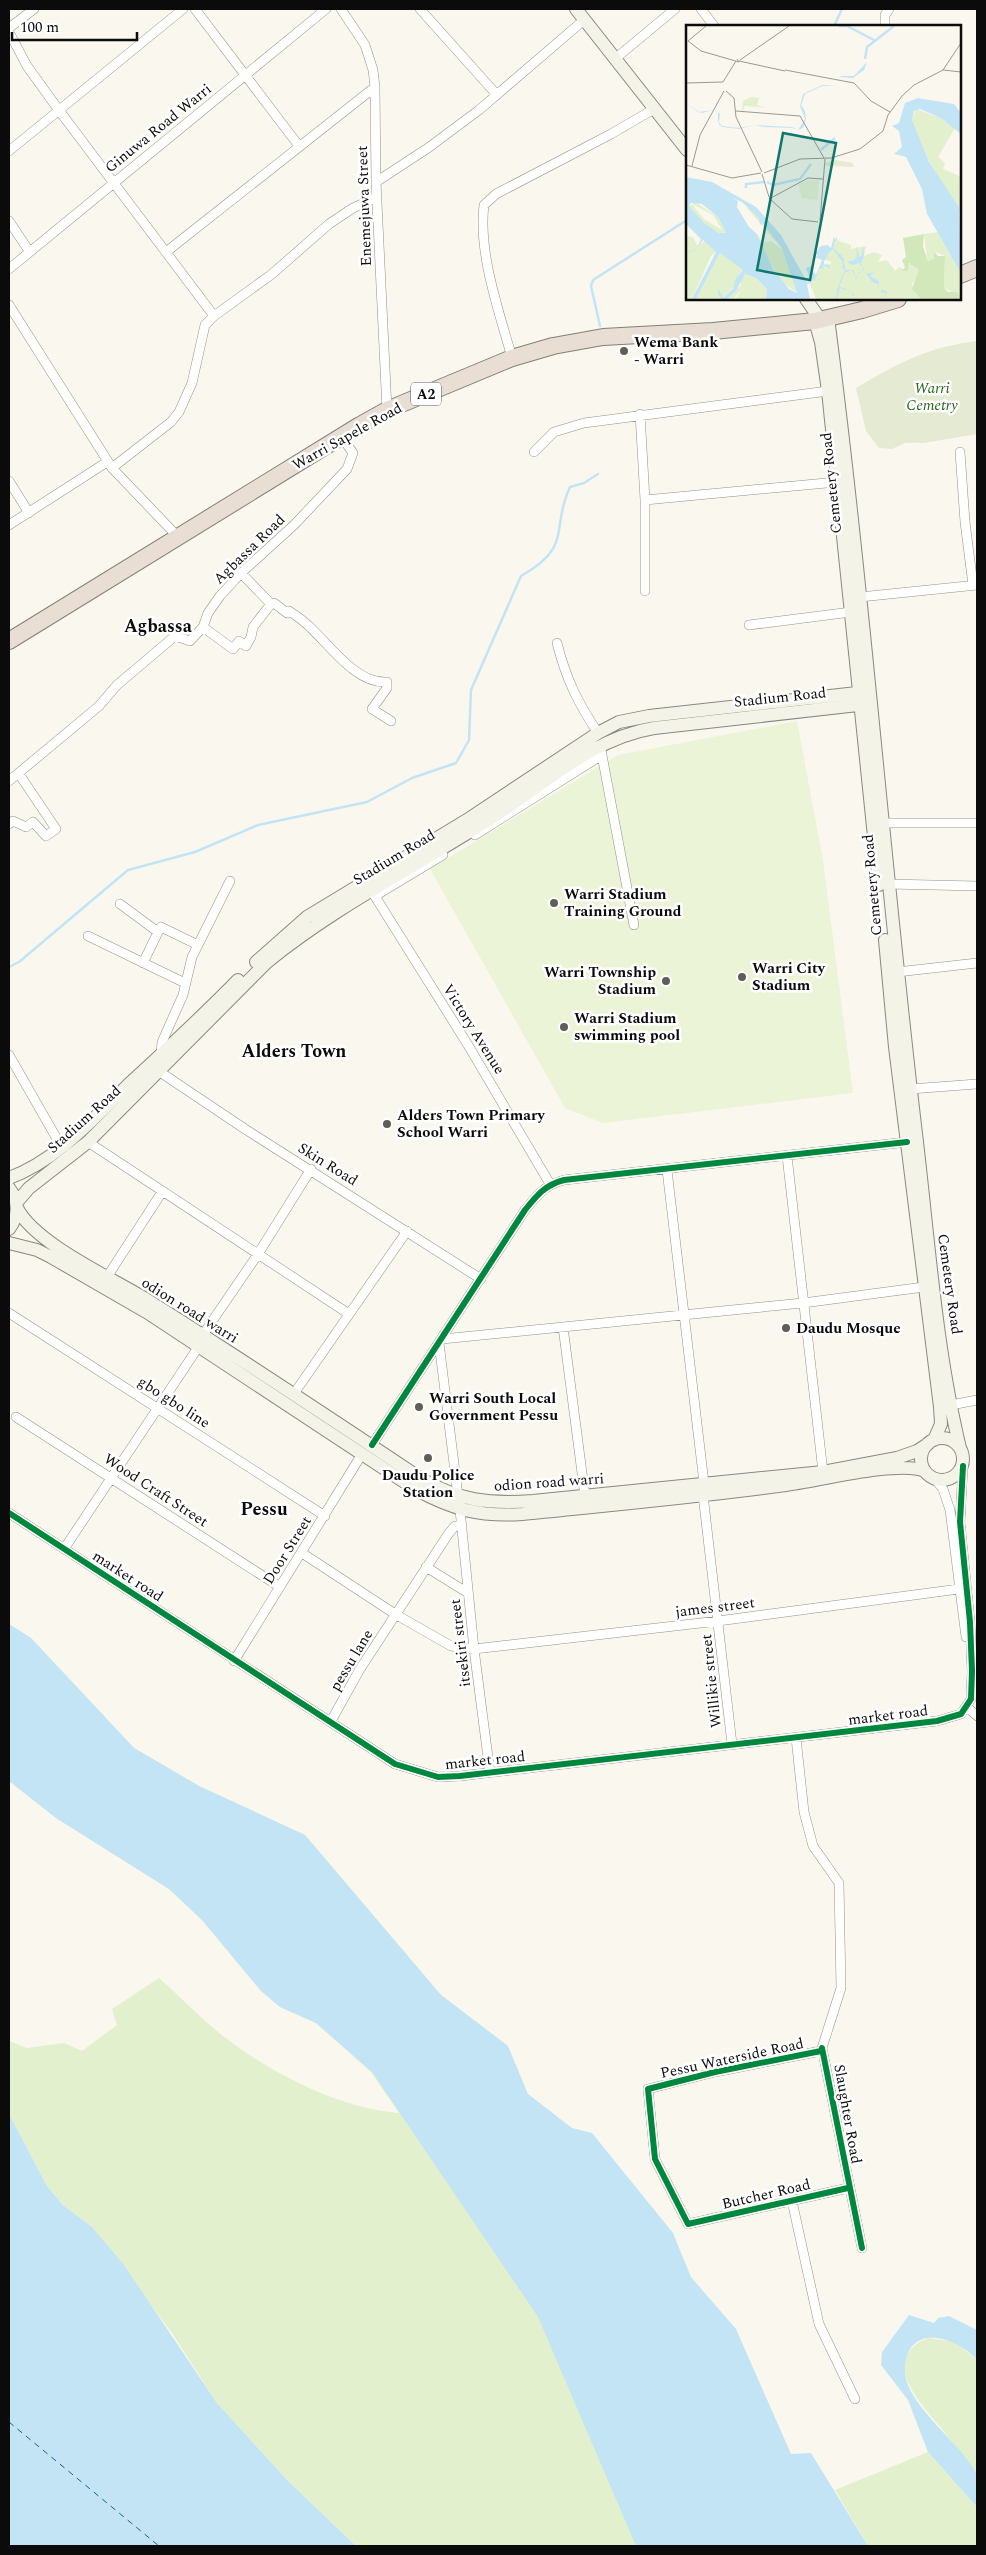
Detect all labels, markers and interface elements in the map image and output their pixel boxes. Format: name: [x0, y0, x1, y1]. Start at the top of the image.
scale bar: [12, 10, 138, 42]
text: 100 m: [20, 16, 59, 39]
inset map: [686, 25, 961, 300]
street label: Ginuwa Road Warri: [100, 78, 217, 179]
street label: Enemejuwa Street: [351, 145, 378, 267]
place label: Wema Bank - Warri: [634, 331, 718, 371]
marker: Wema Bank - Warri: [618, 345, 630, 357]
park label: Warri Cemetry: [906, 377, 958, 417]
road number: A2: [411, 382, 441, 406]
street label: Warri Sapele Road: [288, 397, 407, 476]
street label: Cemetery Road: [815, 431, 848, 535]
street label: Agbassa Road: [208, 509, 291, 590]
district label: Agbassa: [124, 613, 193, 640]
street label: Stadium Road: [733, 681, 827, 714]
street label: Stadium Road: [349, 824, 440, 891]
street label: Cemetery Road: [857, 833, 888, 937]
place label: Warri Stadium Training Ground: [564, 883, 682, 923]
marker: Warri Stadium Training Ground: [548, 897, 560, 909]
place label: Warri City Stadium: [752, 957, 826, 997]
place label: Warri Township Stadium: [544, 961, 656, 1001]
marker: Warri City Stadium: [736, 971, 748, 983]
marker: Warri Township Stadium: [660, 975, 672, 987]
street label: Victory Avenue: [437, 980, 511, 1079]
place label: Warri Stadium swimming pool: [574, 1007, 680, 1047]
marker: Warri Stadium swimming pool: [558, 1021, 570, 1033]
district label: Alders Town: [242, 1038, 346, 1065]
street label: Stadium Road: [42, 1080, 126, 1159]
place label: Alders Town Primary School Warri: [397, 1104, 545, 1144]
marker: Alders Town Primary School Warri: [381, 1118, 393, 1130]
street label: Skin Road: [293, 1137, 362, 1192]
street label: Cemetery Road: [931, 1232, 968, 1336]
street label: odion road warri: [137, 1271, 243, 1350]
place label: Daudu Mosque: [796, 1317, 901, 1340]
marker: Daudu Mosque: [780, 1322, 792, 1334]
street label: gbo gbo line: [133, 1370, 214, 1434]
place label: Warri South Local Government Pessu: [429, 1387, 558, 1427]
marker: Warri South Local Government Pessu: [413, 1401, 425, 1413]
street label: Wood Craft Street: [99, 1448, 213, 1533]
marker: Daudu Police Station: [422, 1452, 434, 1464]
place label: Daudu Police Station: [382, 1464, 474, 1504]
street label: odion road warri: [493, 1467, 605, 1498]
district label: Pessu: [240, 1496, 288, 1523]
street label: Door Street: [257, 1512, 318, 1589]
street label: market road: [88, 1545, 168, 1608]
street label: james street: [674, 1591, 756, 1624]
street label: itsekiri street: [444, 1598, 477, 1688]
street label: pessu lane: [324, 1625, 379, 1696]
street label: Willikie street: [695, 1633, 728, 1729]
street label: market road: [847, 1699, 929, 1732]
street label: market road: [444, 1745, 526, 1776]
street label: Pessu Waterside Road: [658, 2032, 806, 2085]
street label: Slaughter Road: [827, 2062, 868, 2166]
street label: Butcher Road: [720, 2173, 813, 2216]

